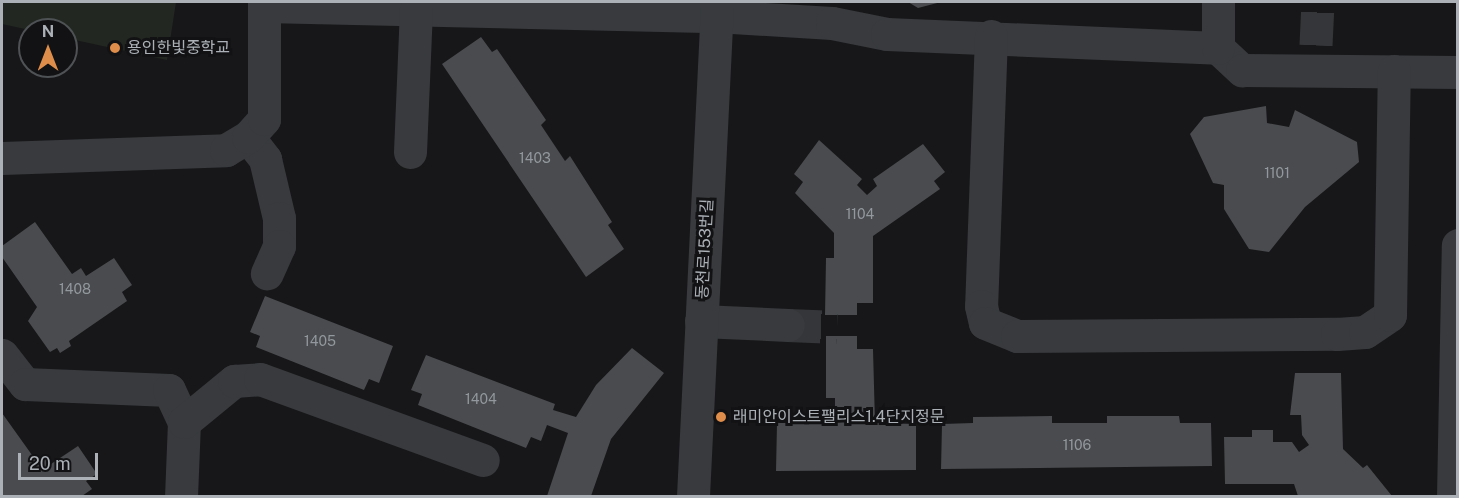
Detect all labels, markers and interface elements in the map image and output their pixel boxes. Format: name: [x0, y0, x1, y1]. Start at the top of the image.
north arrow: [18, 18, 78, 78]
text: N: [42, 22, 54, 41]
place label: 용인한빛중학교: [127, 38, 230, 58]
marker: 용인한빛중학교: [108, 41, 122, 55]
house number: 1403: [519, 150, 551, 166]
house number: 1101: [1264, 165, 1290, 181]
street label: 동천로153번길: [693, 198, 717, 300]
house number: 1104: [846, 206, 874, 222]
house number: 1408: [59, 281, 91, 297]
house number: 1405: [304, 333, 336, 349]
house number: 1404: [465, 391, 497, 407]
place label: 래미안이스트팰리스1.4단지정문: [733, 407, 944, 427]
marker: 래미안이스트팰리스1.4단지정문: [714, 410, 728, 424]
house number: 1106: [1063, 437, 1091, 453]
scale bar: [21, 441, 100, 479]
text: 20 m: [29, 453, 71, 474]

